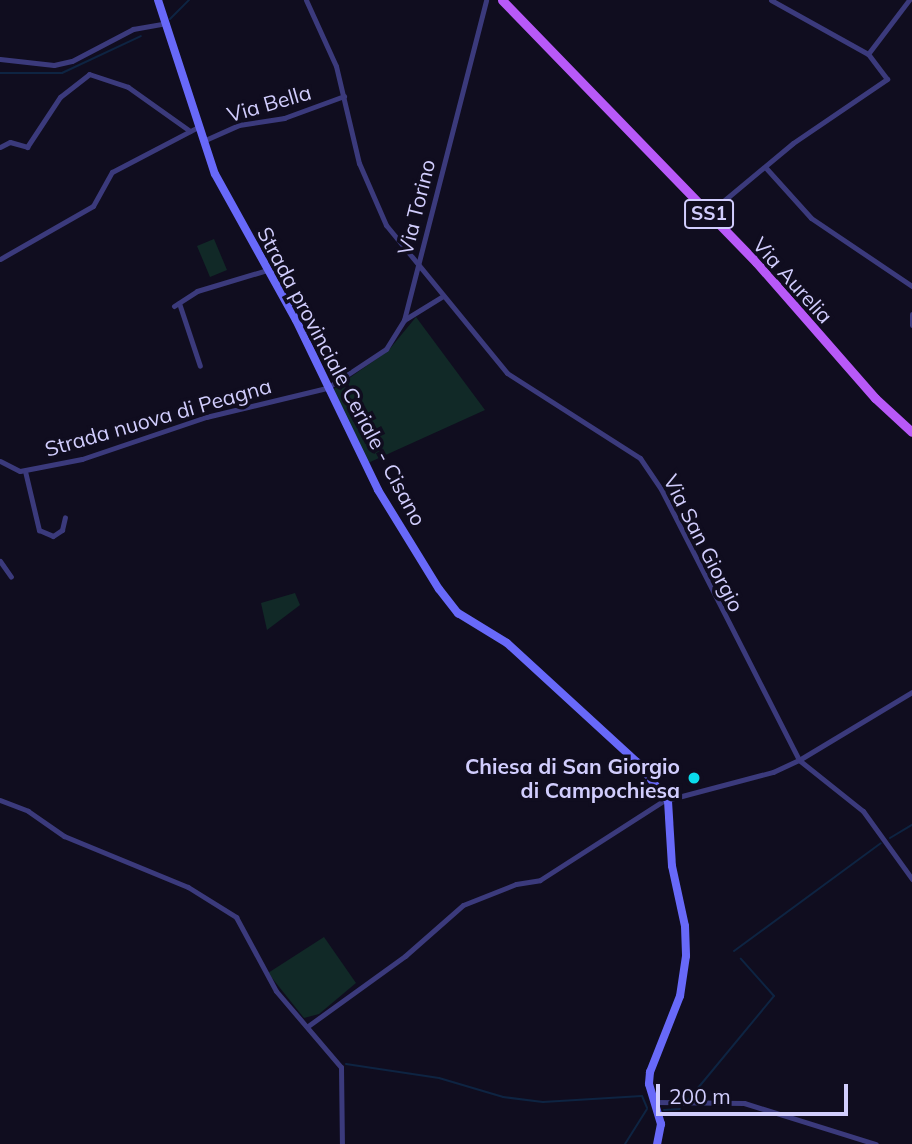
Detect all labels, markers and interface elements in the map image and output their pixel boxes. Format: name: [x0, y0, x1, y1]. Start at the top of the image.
street label: Via Bella: [224, 79, 314, 127]
street label: Via Torino: [392, 157, 440, 257]
road number: SS1: [683, 198, 735, 230]
street label: Strada provinciale Ceriale - Cisano: [252, 222, 432, 530]
street label: Via Aurelia: [748, 232, 838, 328]
street label: Strada nuova di Peagna: [42, 373, 274, 461]
street label: Via San Giorgio: [659, 470, 749, 616]
place label: Chiesa di San Giorgio di Campochiesa: [465, 753, 680, 803]
marker: Chiesa di San Giorgio di Campochiesa: [686, 770, 702, 786]
scale bar: [660, 1070, 852, 1114]
text: 200 m: [669, 1083, 731, 1109]

